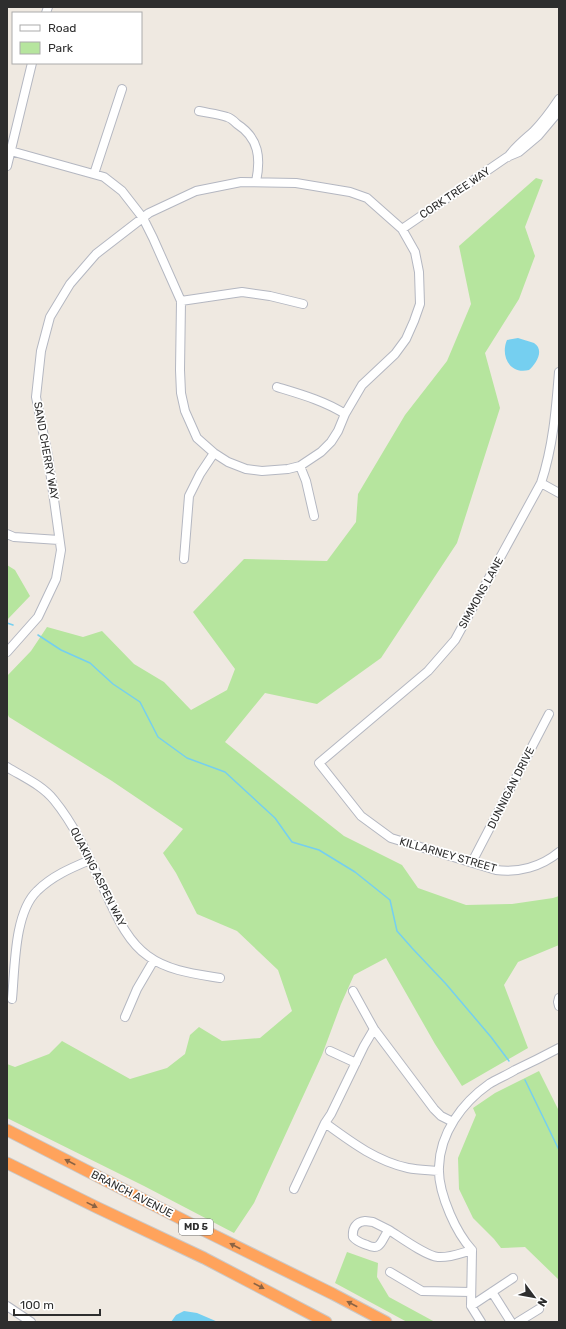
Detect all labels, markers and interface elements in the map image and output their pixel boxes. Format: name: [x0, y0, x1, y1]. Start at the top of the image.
legend: [12, 12, 142, 64]
text: Road: [48, 21, 76, 35]
text: Park: [48, 41, 74, 55]
street label: CORK TREE WAY: [417, 165, 493, 221]
street label: SAND CHERRY WAY: [31, 401, 61, 501]
street label: SIMMONS LANE: [456, 555, 506, 631]
street label: DUNNIGAN DRIVE: [485, 745, 537, 831]
street label: QUAKING ASPEN WAY: [67, 825, 129, 929]
street label: KILLARNEY STREET: [398, 835, 499, 875]
one-way arrow: [64, 1158, 75, 1165]
street label: BRANCH AVENUE: [89, 1168, 175, 1220]
one-way arrow: [86, 1202, 98, 1209]
road number: MD 5: [179, 1219, 213, 1235]
one-way arrow: [229, 1243, 241, 1250]
north arrow: [514, 1277, 554, 1317]
one-way arrow: [253, 1283, 264, 1289]
scale bar: [14, 1291, 100, 1317]
text: N: [534, 1295, 550, 1309]
text: 100 m: [20, 1298, 54, 1312]
one-way arrow: [346, 1301, 358, 1307]

